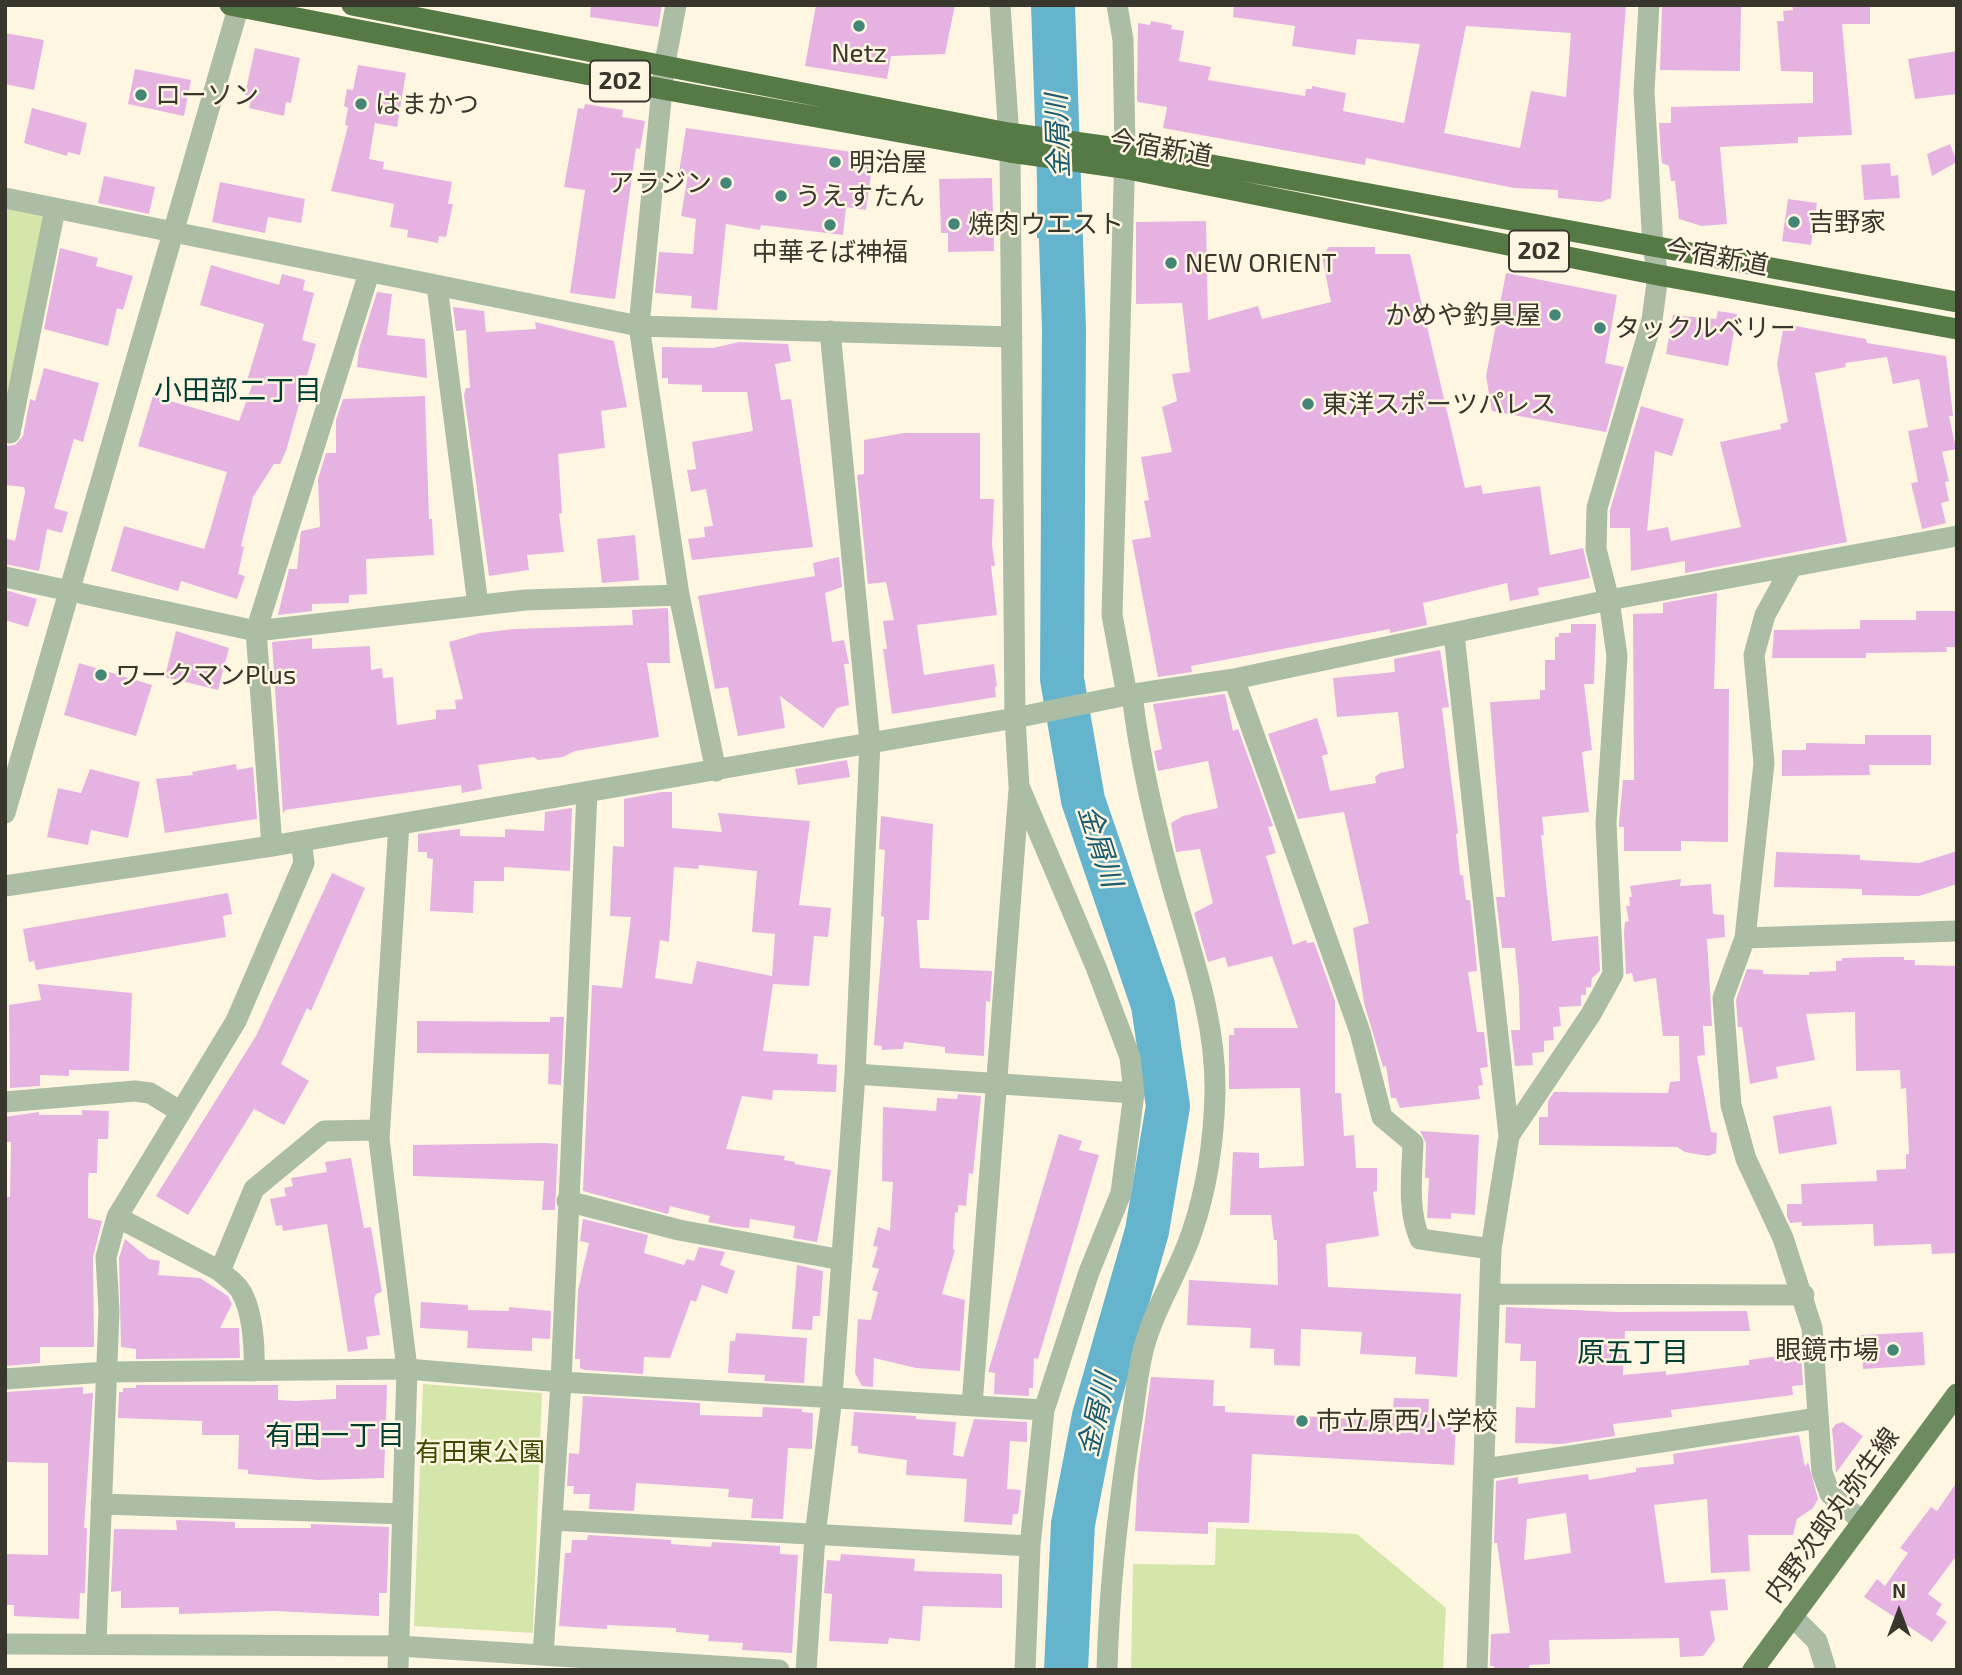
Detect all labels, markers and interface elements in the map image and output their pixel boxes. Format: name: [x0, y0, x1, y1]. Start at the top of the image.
marker: Netz: [851, 18, 867, 34]
place label: Netz: [831, 37, 887, 69]
road number: 202: [590, 60, 650, 102]
place label: ローソン: [155, 79, 259, 111]
marker: ローソン: [133, 87, 149, 103]
place label: はまかつ: [375, 88, 479, 120]
water label: 金屑川: [1040, 93, 1076, 179]
marker: はまかつ: [353, 96, 369, 112]
street label: 今宿新道: [1107, 124, 1215, 172]
place label: 明治屋: [849, 146, 927, 178]
marker: 明治屋: [827, 154, 843, 170]
place label: アラジン: [608, 167, 712, 199]
marker: アラジン: [718, 175, 734, 191]
place label: うえすたん: [795, 180, 925, 212]
marker: うえすたん: [773, 188, 789, 204]
place label: 吉野家: [1808, 206, 1886, 238]
place label: 焼肉ウエスト: [968, 208, 1124, 240]
marker: 吉野家: [1786, 214, 1802, 230]
marker: 焼肉ウエスト: [946, 216, 962, 232]
marker: 中華そば神福: [822, 217, 838, 233]
road number: 202: [1509, 230, 1569, 272]
street label: 今宿新道: [1663, 233, 1771, 281]
place label: 中華そば神福: [752, 236, 908, 268]
place label: NEW ORIENT: [1185, 247, 1337, 279]
marker: NEW ORIENT: [1163, 255, 1179, 271]
place label: かめや釣具屋: [1385, 299, 1541, 331]
marker: かめや釣具屋: [1547, 307, 1563, 323]
place label: タックルベリー: [1614, 312, 1796, 344]
marker: タックルベリー: [1592, 320, 1608, 336]
district label: 小田部二丁目: [154, 374, 322, 408]
place label: 東洋スポーツパレス: [1322, 388, 1556, 420]
marker: 東洋スポーツパレス: [1300, 396, 1316, 412]
place label: ワークマンPlus: [115, 659, 296, 691]
marker: ワークマンPlus: [93, 667, 109, 683]
water label: 金屑川: [1071, 801, 1129, 891]
place label: 眼鏡市場: [1775, 1334, 1879, 1366]
district label: 原五丁目: [1577, 1336, 1689, 1370]
marker: 眼鏡市場: [1885, 1342, 1901, 1358]
water label: 金屑川: [1071, 1370, 1123, 1460]
place label: 市立原西小学校: [1316, 1405, 1498, 1437]
marker: 市立原西小学校: [1294, 1413, 1310, 1429]
district label: 有田一丁目: [265, 1419, 405, 1453]
street label: 内野次郎丸弥生線: [1758, 1422, 1906, 1608]
park label: 有田東公園: [415, 1436, 545, 1468]
north arrow: [1864, 1577, 1934, 1647]
text: N: [1892, 1579, 1906, 1602]

